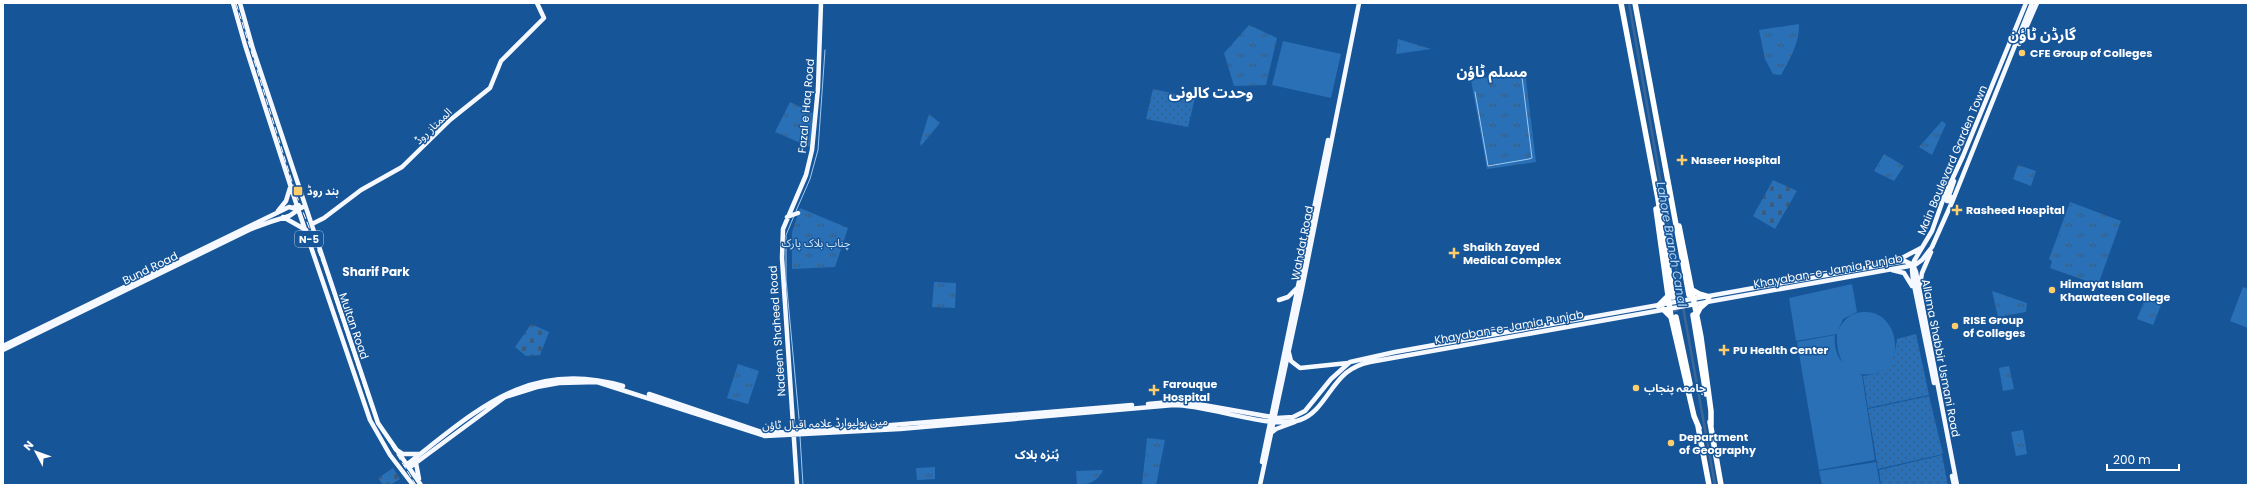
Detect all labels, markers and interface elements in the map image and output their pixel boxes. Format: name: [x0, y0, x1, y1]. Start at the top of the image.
district label: گارڈن ٹاؤن: [2008, 24, 2076, 45]
place label: CFE Group of Colleges: [2030, 45, 2152, 61]
marker: CFE Group of Colleges: [2017, 48, 2027, 58]
street label: Fazal e Haq Road: [794, 58, 818, 154]
district label: مسلم ٹاؤن: [1456, 61, 1528, 83]
district label: وحدت کالونی: [1169, 82, 1253, 103]
street label: Main Boulevard Garden Town: [1913, 83, 1991, 237]
street label: الممتاز روڈ: [411, 104, 455, 148]
place label: Naseer Hospital: [1691, 152, 1781, 168]
marker: Naseer Hospital: [1676, 154, 1688, 166]
water label: Lahore Branch Canal: [1653, 180, 1691, 308]
place label: بند روڈ: [307, 183, 339, 199]
marker: بند روڈ: [292, 185, 304, 197]
place label: Rasheed Hospital: [1966, 202, 2065, 218]
street label: Wahdat Road: [1287, 204, 1317, 282]
marker: Rasheed Hospital: [1951, 204, 1963, 216]
road number: N-5: [295, 231, 323, 247]
park label: چناب بلاک پارک: [781, 235, 851, 251]
place label: Shaikh Zayed Medical Complex: [1463, 239, 1562, 268]
marker: Shaikh Zayed Medical Complex: [1448, 247, 1460, 259]
street label: Bund Road: [120, 248, 180, 288]
street label: Khayaban-e-Jamia Punjab: [1752, 250, 1904, 292]
district label: Sharif Park: [342, 263, 410, 280]
street label: Nadeem Shaheed Road: [764, 265, 790, 397]
place label: Himayat Islam Khawateen College: [2060, 276, 2170, 305]
street label: Allama Shabbir Usmani Road: [1918, 278, 1964, 438]
marker: Himayat Islam Khawateen College: [2047, 285, 2057, 295]
street label: Multan Road: [335, 291, 373, 361]
street label: Khayaban-e-Jamia Punjab: [1433, 306, 1585, 348]
place label: RISE Group of Colleges: [1963, 312, 2025, 341]
marker: RISE Group of Colleges: [1950, 321, 1960, 331]
place label: PU Health Center: [1733, 342, 1829, 358]
marker: PU Health Center: [1718, 344, 1730, 356]
place label: Farouque Hospital: [1163, 376, 1217, 405]
place label: جامعہ پنجاب: [1644, 380, 1706, 396]
marker: جامعہ پنجاب: [1631, 383, 1641, 393]
marker: Farouque Hospital: [1148, 384, 1160, 396]
street label: مین بولیوارڈ علامہ اقبال ٹاؤن: [762, 413, 888, 433]
place label: Department of Geography: [1679, 429, 1756, 458]
north arrow: [16, 432, 56, 472]
text: N: [20, 437, 37, 454]
marker: Department of Geography: [1666, 438, 1676, 448]
district label: ہُنزہ بلاک: [1015, 446, 1059, 463]
scale bar: [2107, 446, 2179, 472]
text: 200 m: [2113, 451, 2151, 468]

